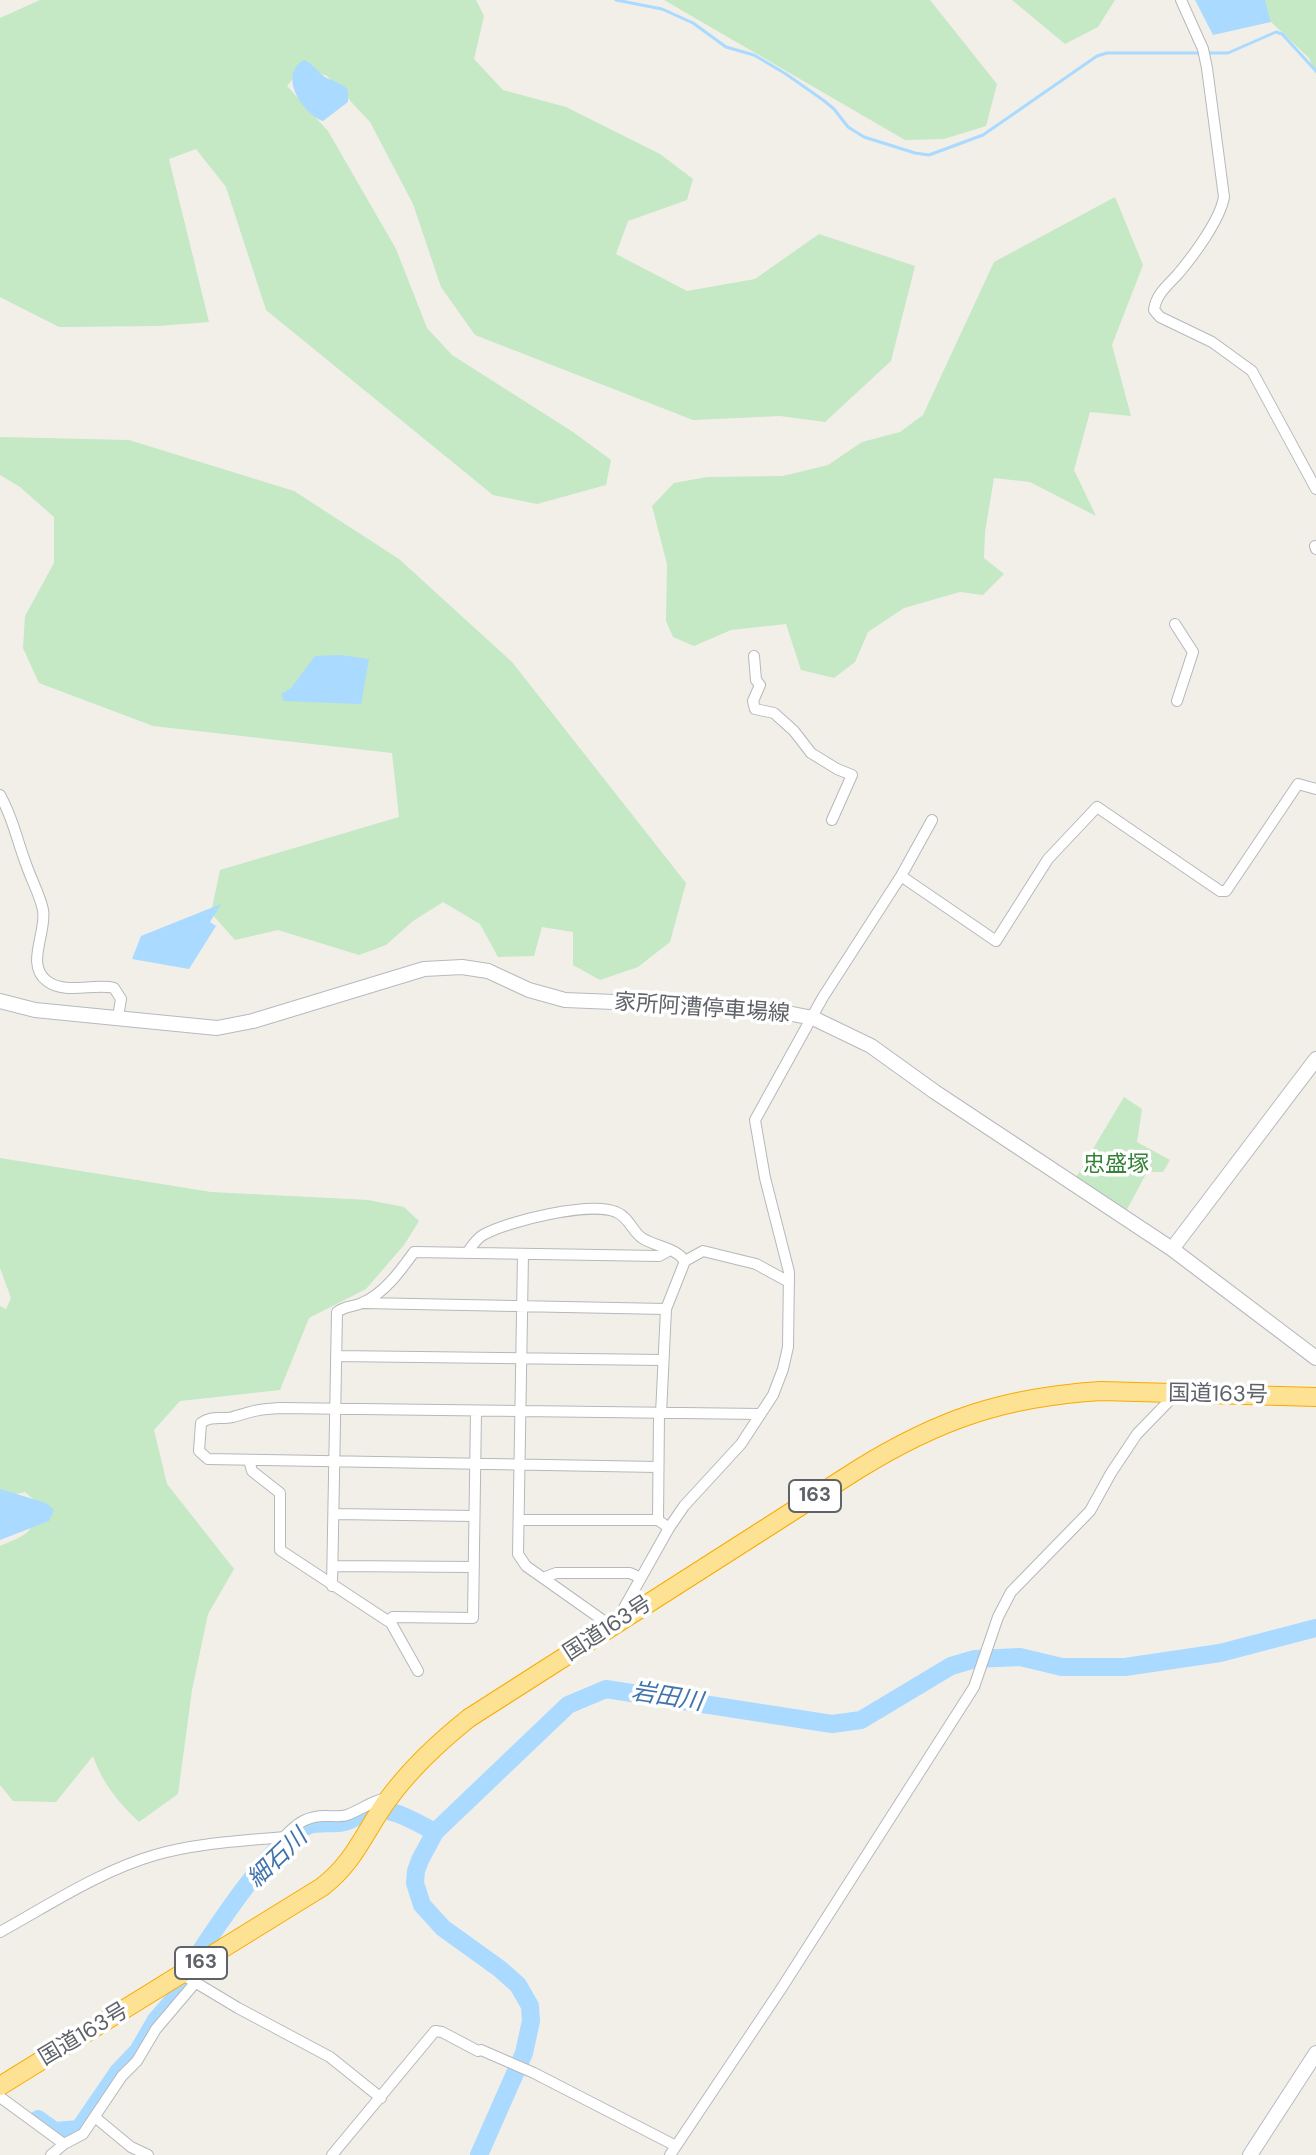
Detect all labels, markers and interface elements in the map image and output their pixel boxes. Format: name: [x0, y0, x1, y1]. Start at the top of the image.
street label: 家所阿漕停車場線: [613, 990, 791, 1028]
park label: 忠盛塚: [1083, 1152, 1149, 1178]
street label: 国道163号: [1168, 1381, 1268, 1409]
road number: 163: [789, 1480, 841, 1512]
street label: 国道163号: [559, 1591, 657, 1667]
water label: 岩田川: [629, 1678, 705, 1718]
water label: 細石川: [242, 1824, 314, 1894]
road number: 163: [175, 1947, 227, 1979]
street label: 国道163号: [34, 1998, 134, 2072]

